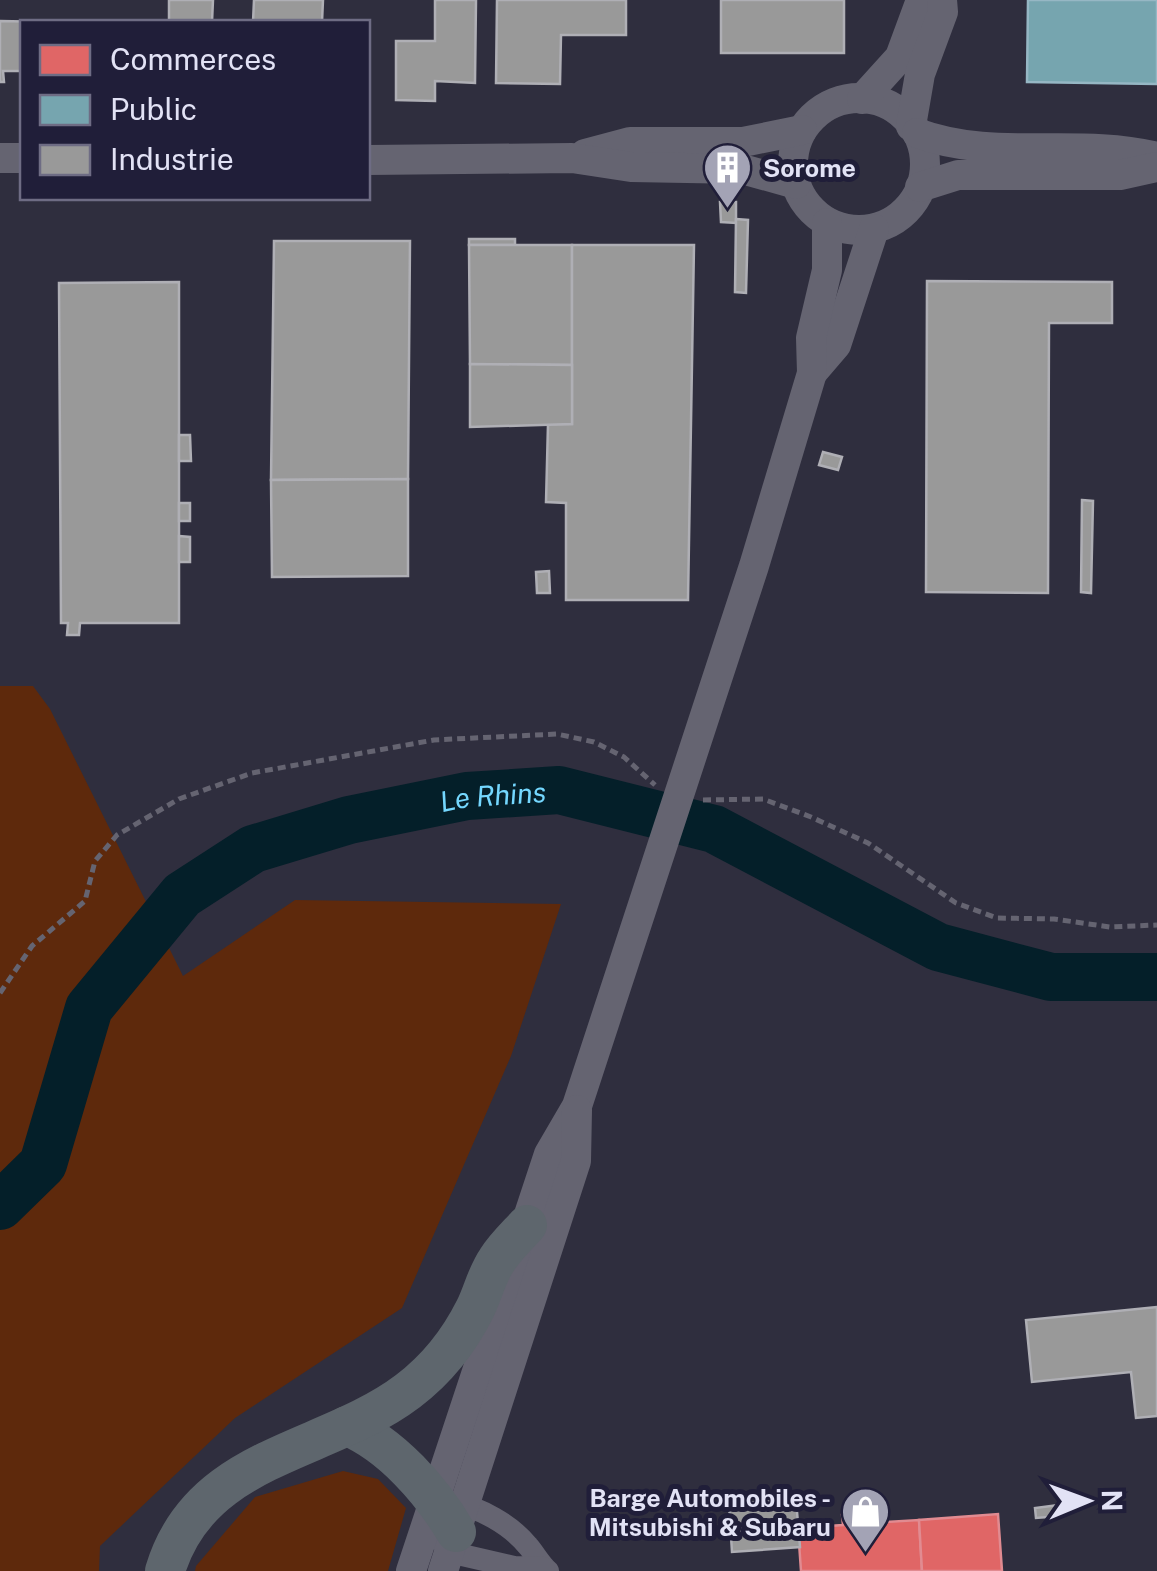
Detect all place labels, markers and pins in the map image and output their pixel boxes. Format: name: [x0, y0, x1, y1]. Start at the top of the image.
building icon: Sorome: [702, 142, 754, 210]
place label: Sorome: [763, 153, 856, 183]
place label: Barge Automobiles - Mitsubishi & Subaru: [589, 1483, 831, 1542]
shop icon: Barge Automobiles - Mitsubishi & Subaru: [840, 1486, 892, 1554]

